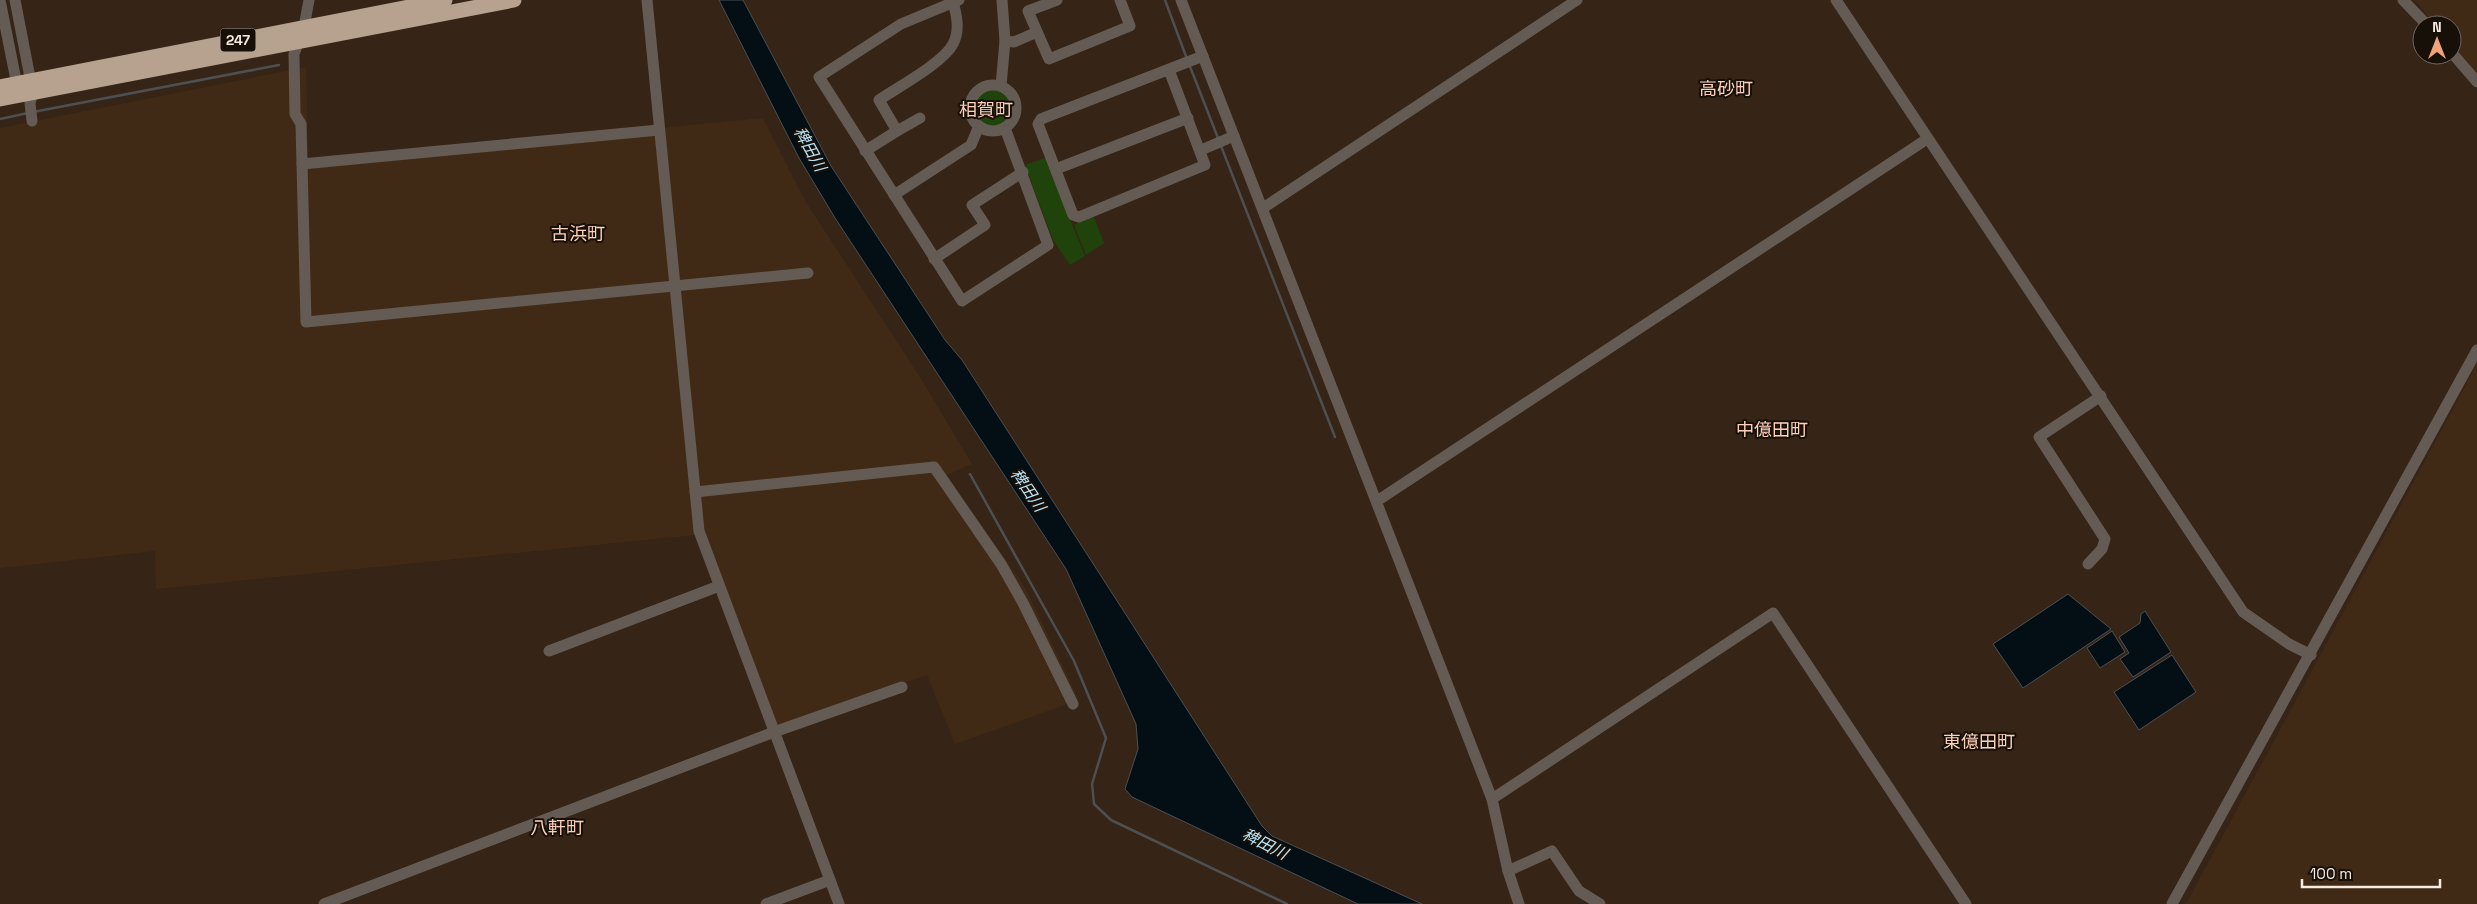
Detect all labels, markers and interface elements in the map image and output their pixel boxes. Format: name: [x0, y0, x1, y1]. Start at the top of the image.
north arrow: [2412, 15, 2462, 65]
text: N: [2432, 18, 2442, 36]
road number: 247: [220, 28, 256, 52]
district label: 高砂町: [1699, 77, 1753, 100]
district label: 相賀町: [959, 98, 1013, 121]
water label: 稗田川: [789, 123, 832, 177]
district label: 古浜町: [551, 222, 605, 245]
district label: 中億田町: [1736, 418, 1808, 441]
water label: 稗田川: [1006, 464, 1051, 517]
district label: 東億田町: [1943, 730, 2015, 753]
district label: 八軒町: [530, 816, 584, 839]
water label: 稗田川: [1239, 824, 1293, 865]
scale bar: [2302, 856, 2440, 888]
text: 100 m: [2310, 864, 2352, 883]

